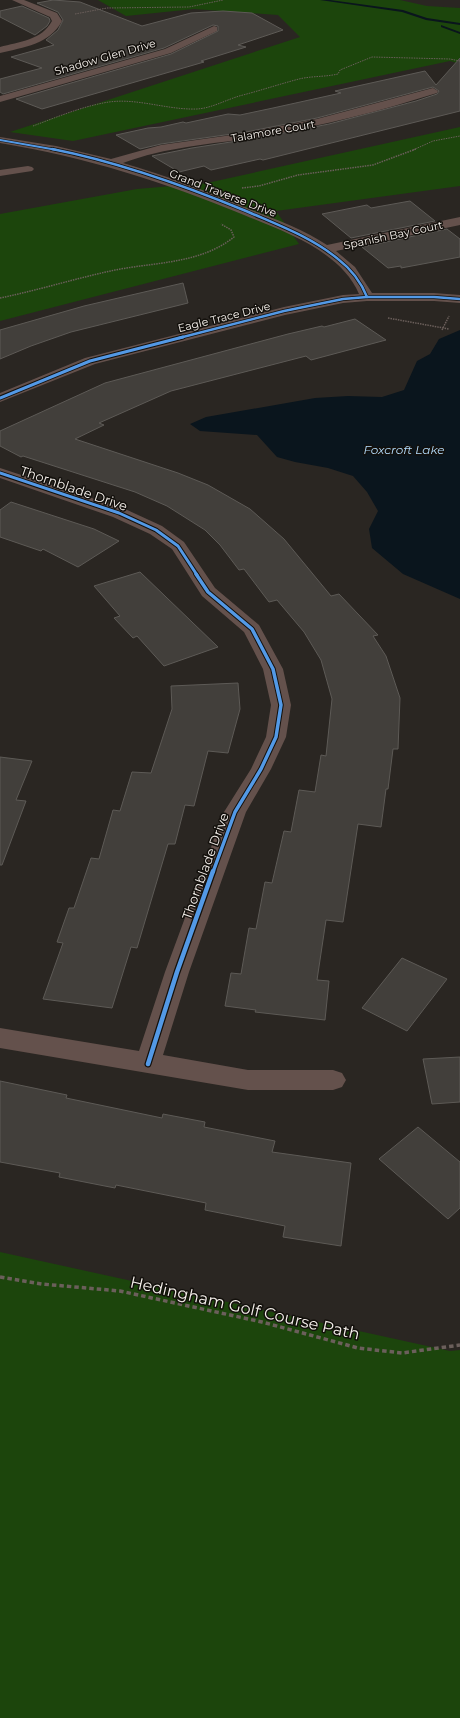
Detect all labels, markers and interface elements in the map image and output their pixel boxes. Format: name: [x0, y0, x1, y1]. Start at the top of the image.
street label: Shadow Glen Drive: [53, 36, 158, 78]
street label: Talamore Court: [230, 117, 317, 145]
street label: Grand Traverse Drive: [167, 166, 279, 220]
street label: Spanish Bay Court: [342, 218, 444, 252]
street label: Eagle Trace Drive: [176, 299, 272, 335]
water label: Foxcroft Lake: [363, 442, 445, 457]
street label: Thornblade Drive: [18, 462, 130, 514]
street label: Thornblade Drive: [178, 810, 232, 922]
street label: Hedingham Golf Course Path: [128, 1272, 362, 1344]

